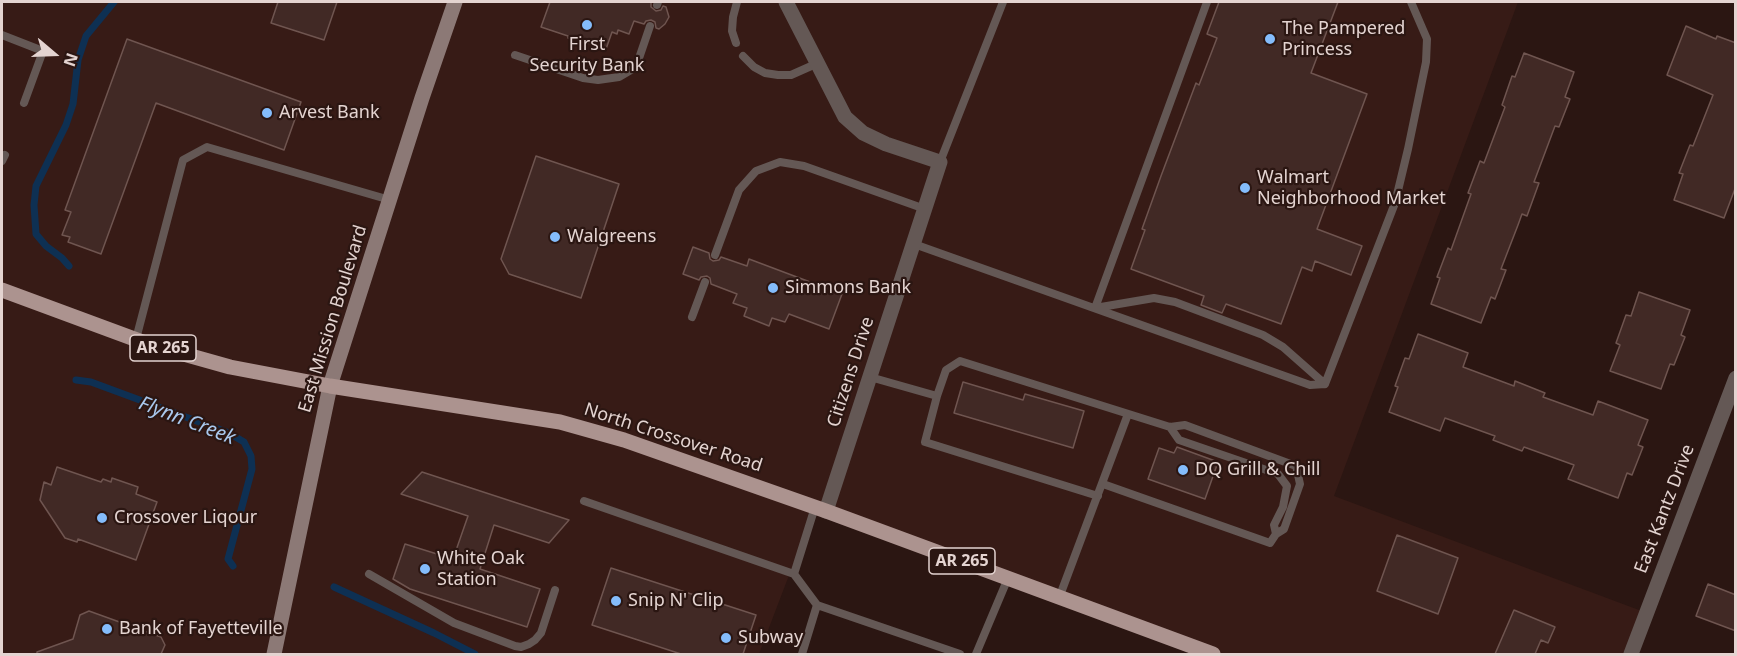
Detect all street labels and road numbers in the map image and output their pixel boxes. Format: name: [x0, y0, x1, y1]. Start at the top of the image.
street label: East Mission Boulevard: [294, 223, 372, 415]
street label: Citizens Drive: [823, 314, 879, 430]
road number: AR 265: [130, 335, 196, 361]
street label: North Crossover Road: [581, 399, 765, 477]
street label: East Kantz Drive: [1630, 441, 1700, 577]
road number: AR 265: [929, 548, 995, 574]

